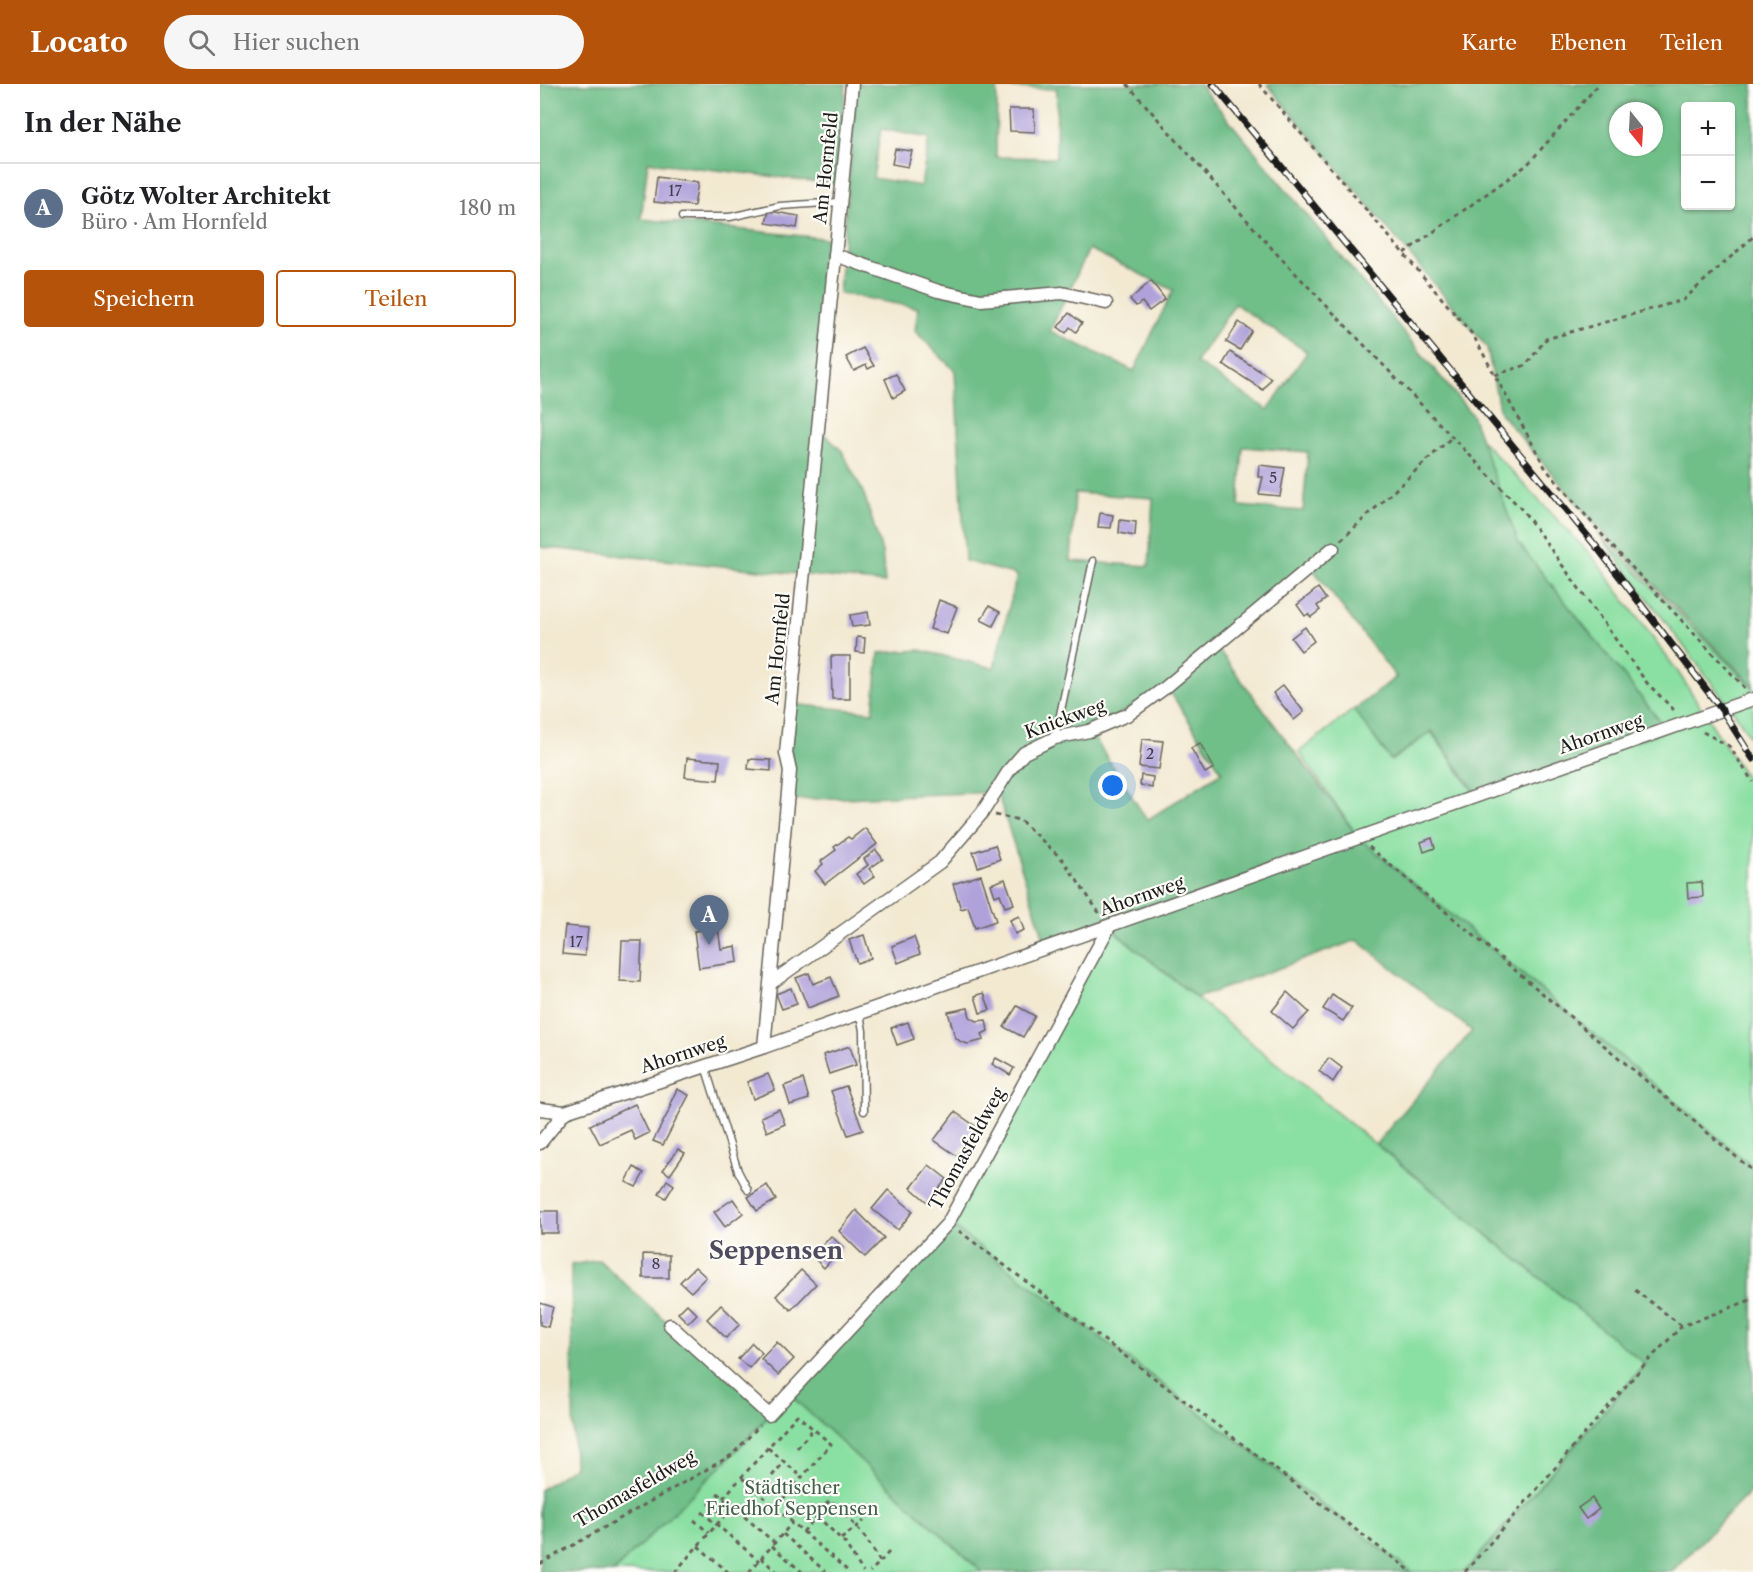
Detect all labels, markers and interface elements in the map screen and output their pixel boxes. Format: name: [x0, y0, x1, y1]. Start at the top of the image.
search box: [164, 15, 584, 69]
text: Locato: [30, 25, 128, 59]
icon: search: [185, 26, 218, 59]
text: Hier suchen: [233, 29, 360, 56]
text: Karte: [1462, 30, 1517, 55]
text: Ebenen: [1550, 30, 1627, 55]
text: Teilen: [1660, 30, 1723, 55]
north arrow: [1609, 102, 1663, 156]
map controls: [1681, 102, 1735, 210]
button: +: [1681, 102, 1735, 156]
text: In der Nähe: [24, 107, 181, 139]
street label: Am Hornfeld: [809, 111, 843, 226]
button: −: [1681, 156, 1735, 210]
house number: 17: [668, 181, 682, 200]
text: Götz Wolter Architekt: [81, 183, 331, 210]
text: A: [36, 196, 51, 220]
text: 180 m: [459, 196, 516, 220]
text: Büro · Am Hornfeld: [81, 210, 268, 234]
button: Speichern: [24, 270, 264, 327]
button: Teilen: [276, 270, 516, 327]
house number: 5: [1269, 468, 1277, 487]
street label: Am Hornfeld: [761, 592, 795, 707]
street label: Knickweg: [1022, 694, 1109, 744]
street label: Ahornweg: [1555, 709, 1647, 759]
house number: 2: [1146, 744, 1154, 763]
your location: [1098, 771, 1127, 800]
street label: Ahornweg: [1096, 871, 1188, 921]
pin: A: [690, 896, 728, 945]
house number: 17: [569, 932, 583, 951]
street label: Ahornweg: [637, 1030, 729, 1078]
street label: Thomasfeldweg: [924, 1084, 1010, 1214]
district label: Seppensen: [709, 1236, 844, 1265]
house number: 8: [652, 1254, 661, 1273]
street label: Thomasfeldweg: [570, 1445, 700, 1533]
park label: Städtischer Friedhof Seppensen: [706, 1477, 878, 1520]

